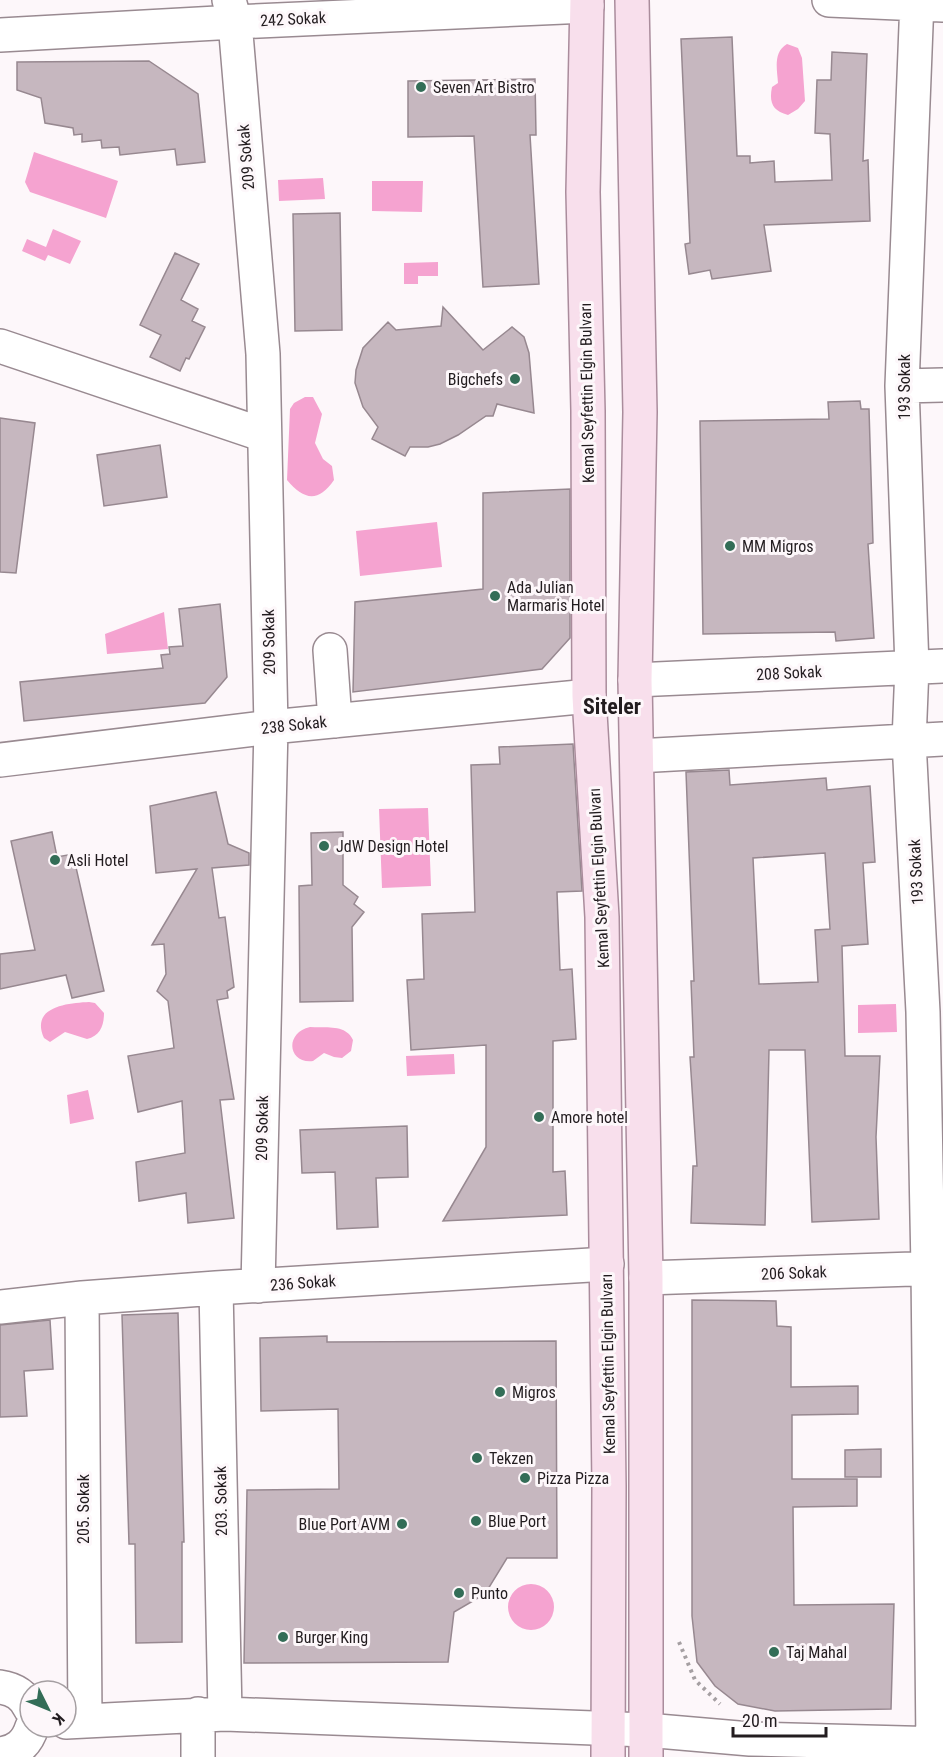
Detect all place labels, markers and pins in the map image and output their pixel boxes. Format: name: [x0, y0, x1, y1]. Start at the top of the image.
place label: Seven Art Bistro: [433, 78, 534, 97]
marker: Seven Art Bistro: [414, 80, 428, 94]
place label: Bigchefs: [448, 370, 503, 389]
marker: Bigchefs: [508, 372, 522, 386]
place label: MM Migros: [742, 537, 814, 556]
marker: MM Migros: [723, 539, 737, 553]
place label: Ada Julian Marmaris Hotel: [507, 578, 605, 615]
marker: Ada Julian Marmaris Hotel: [488, 589, 502, 603]
place label: JdW Design Hotel: [336, 837, 448, 856]
marker: JdW Design Hotel: [317, 839, 331, 853]
place label: Asli Hotel: [67, 851, 128, 870]
marker: Asli Hotel: [48, 853, 62, 867]
place label: Amore hotel: [551, 1108, 628, 1127]
marker: Amore hotel: [532, 1110, 546, 1124]
place label: Migros: [512, 1383, 556, 1402]
marker: Migros: [493, 1385, 507, 1399]
place label: Tekzen: [489, 1449, 533, 1468]
marker: Tekzen: [470, 1451, 484, 1465]
place label: Pizza Pizza: [537, 1469, 609, 1488]
marker: Pizza Pizza: [518, 1471, 532, 1485]
place label: Blue Port: [488, 1512, 546, 1531]
marker: Blue Port: [469, 1514, 483, 1528]
place label: Blue Port AVM: [299, 1515, 390, 1534]
marker: Blue Port AVM: [395, 1517, 409, 1531]
place label: Punto: [471, 1584, 508, 1603]
marker: Punto: [452, 1586, 466, 1600]
place label: Burger King: [295, 1628, 368, 1647]
marker: Burger King: [276, 1630, 290, 1644]
place label: Taj Mahal: [786, 1643, 847, 1662]
marker: Taj Mahal: [767, 1645, 781, 1659]

